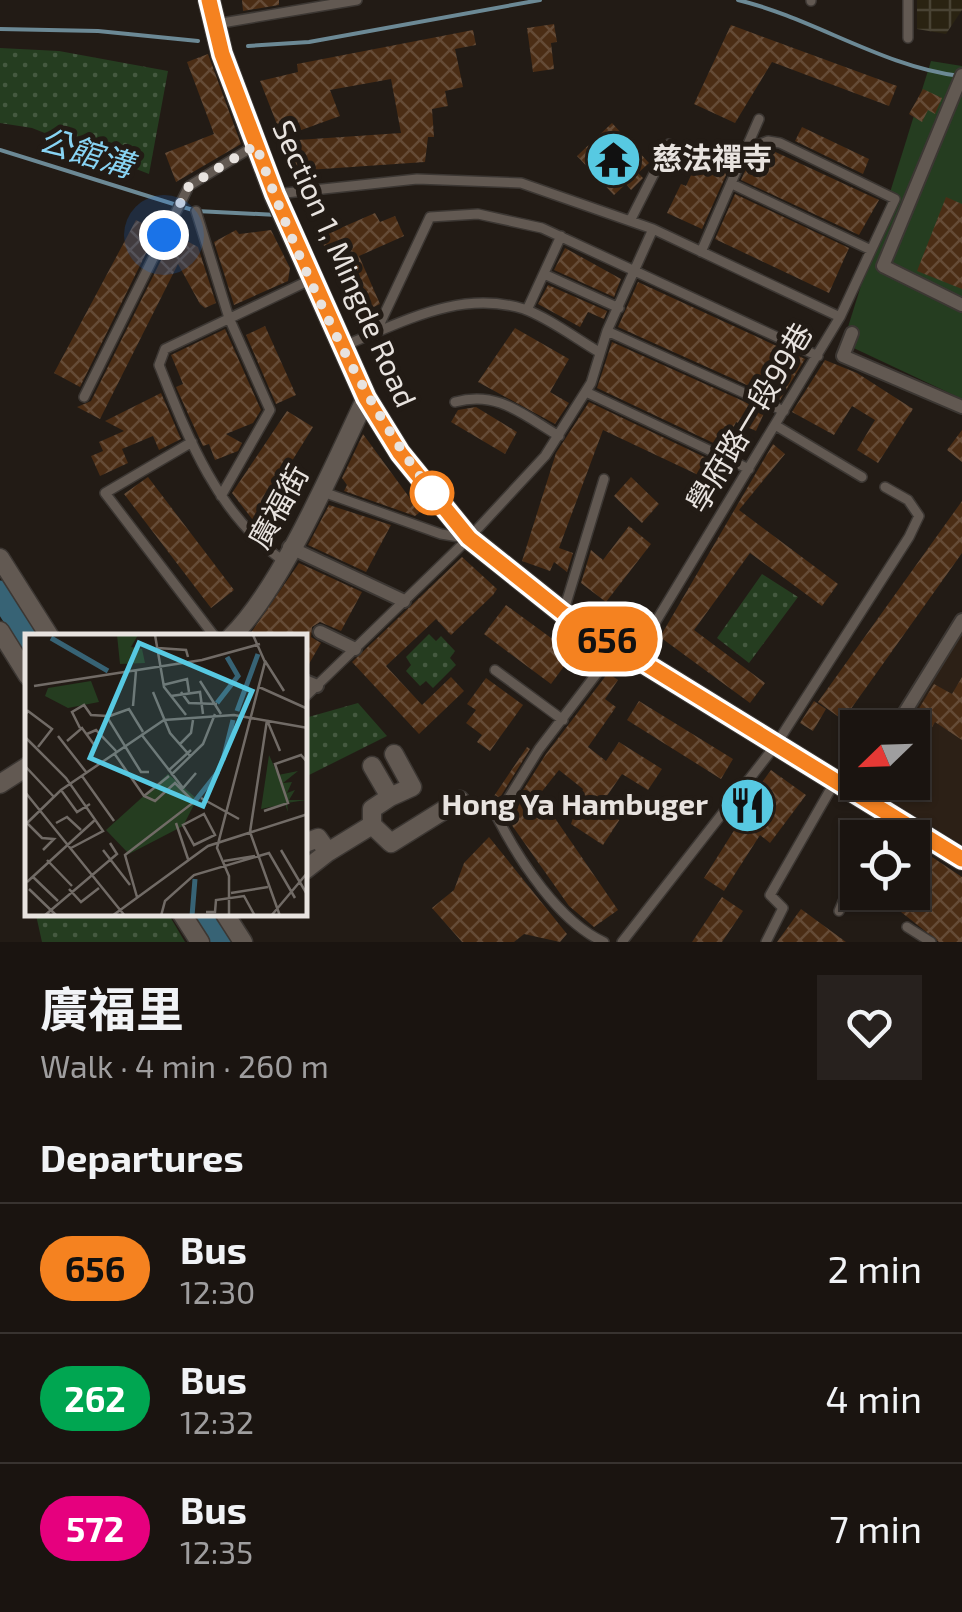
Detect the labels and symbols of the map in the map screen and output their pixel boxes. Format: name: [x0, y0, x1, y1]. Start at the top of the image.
street label: Section 1, Mingde Road: [266, 114, 425, 412]
water label: 公館溝: [35, 119, 142, 184]
temple icon: 慈法禪寺: [583, 129, 643, 189]
place label: 慈法禪寺: [652, 139, 772, 175]
your location: [139, 210, 189, 260]
street label: 學府路一段99巷: [678, 316, 819, 518]
street label: 廣福街: [240, 458, 315, 554]
unlabelled marker: [411, 472, 453, 514]
line badge: 656: [550, 606, 664, 672]
inset map: [25, 634, 308, 917]
north arrow: [840, 710, 930, 800]
restaurant icon: Hong Ya Hambuger: [717, 775, 777, 835]
place label: Hong Ya Hambuger: [442, 785, 708, 821]

